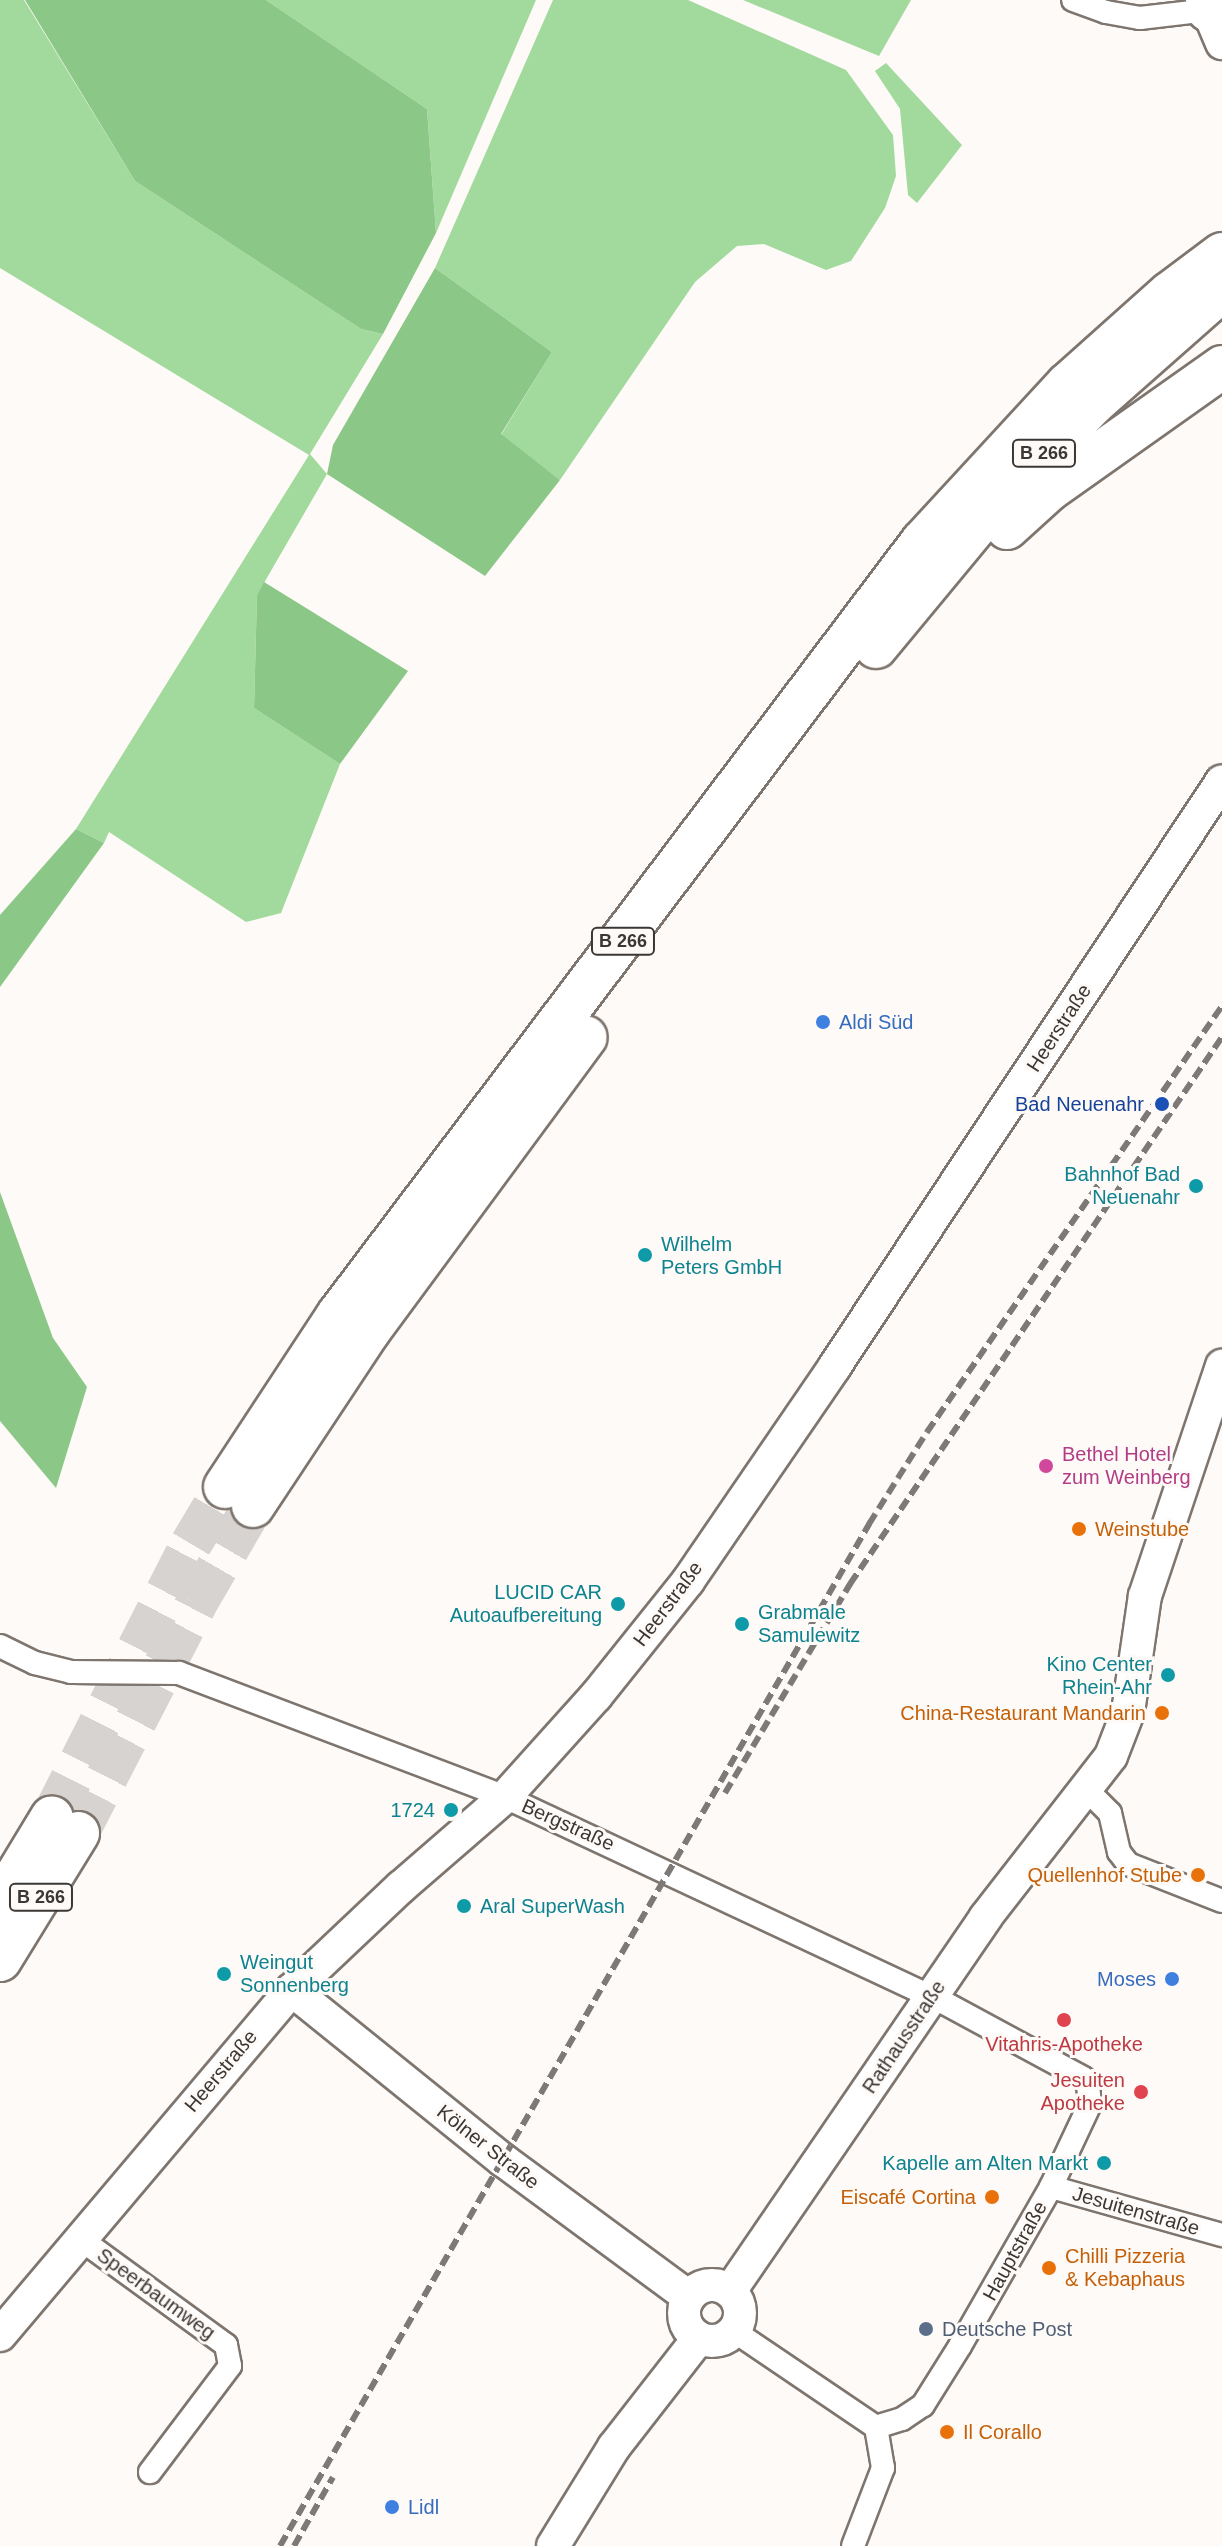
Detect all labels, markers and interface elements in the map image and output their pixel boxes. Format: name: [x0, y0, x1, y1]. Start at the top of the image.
road number: B 266: [1010, 439, 1078, 467]
road number: B 266: [589, 927, 657, 955]
street label: Heerstraße: [1022, 980, 1096, 1076]
place label: Aldi Süd: [839, 1010, 913, 1034]
marker: Aldi Süd: [814, 1013, 832, 1031]
place label: Bad Neuenahr: [1015, 1092, 1144, 1116]
marker: Bad Neuenahr: [1151, 1093, 1173, 1115]
place label: Bahnhof Bad Neuenahr: [1064, 1162, 1180, 1209]
marker: Bahnhof Bad Neuenahr: [1187, 1177, 1205, 1195]
place label: Wilhelm Peters GmbH: [661, 1232, 782, 1279]
marker: Wilhelm Peters GmbH: [636, 1246, 654, 1264]
place label: Bethel Hotel zum Weinberg: [1062, 1442, 1191, 1489]
marker: Bethel Hotel zum Weinberg: [1037, 1457, 1055, 1475]
place label: Weinstube: [1095, 1517, 1189, 1541]
marker: Weinstube: [1070, 1520, 1088, 1538]
street label: Heerstraße: [628, 1557, 708, 1651]
place label: LUCID CAR Autoaufbereitung: [450, 1580, 602, 1627]
marker: LUCID CAR Autoaufbereitung: [609, 1595, 627, 1613]
place label: Grabmale Samulewitz: [758, 1600, 860, 1647]
marker: Grabmale Samulewitz: [733, 1615, 751, 1633]
place label: Kino Center Rhein-Ahr: [1046, 1652, 1152, 1699]
marker: Kino Center Rhein-Ahr: [1159, 1666, 1177, 1684]
place label: China-Restaurant Mandarin: [900, 1701, 1146, 1725]
marker: China-Restaurant Mandarin: [1153, 1704, 1171, 1722]
street label: Bergstraße: [518, 1794, 618, 1856]
place label: 1724: [391, 1798, 435, 1822]
marker: 1724: [442, 1801, 460, 1819]
place label: Quellenhof Stube: [1027, 1863, 1182, 1887]
marker: Quellenhof Stube: [1189, 1866, 1207, 1884]
road number: B 266: [7, 1883, 75, 1911]
place label: Aral SuperWash: [480, 1894, 625, 1918]
marker: Aral SuperWash: [455, 1897, 473, 1915]
place label: Weingut Sonnenberg: [240, 1950, 349, 1997]
marker: Weingut Sonnenberg: [215, 1965, 233, 1983]
place label: Moses: [1097, 1967, 1156, 1991]
marker: Moses: [1163, 1970, 1181, 1988]
street label: Rathausstraße: [857, 1976, 951, 2098]
marker: Vitahris-Apotheke: [1055, 2011, 1073, 2029]
street label: Heerstraße: [180, 2025, 262, 2117]
place label: Vitahris-Apotheke: [985, 2032, 1143, 2056]
place label: Jesuiten Apotheke: [1040, 2068, 1125, 2115]
marker: Jesuiten Apotheke: [1132, 2083, 1150, 2101]
street label: Kölner Straße: [432, 2100, 544, 2194]
place label: Kapelle am Alten Markt: [881, 2151, 1088, 2175]
marker: Kapelle am Alten Markt: [1095, 2154, 1113, 2172]
street label: Jesuitenstraße: [1070, 2181, 1202, 2241]
place label: Eiscafé Cortina: [840, 2185, 976, 2209]
marker: Eiscafé Cortina: [983, 2188, 1001, 2206]
street label: Hauptstraße: [978, 2197, 1052, 2305]
street label: Speerbaumweg: [92, 2243, 220, 2345]
place label: Chilli Pizzeria & Kebaphaus: [1065, 2244, 1185, 2291]
marker: Chilli Pizzeria & Kebaphaus: [1040, 2259, 1058, 2277]
place label: Deutsche Post: [942, 2317, 1072, 2341]
marker: Deutsche Post: [917, 2320, 935, 2338]
place label: Il Corallo: [963, 2420, 1042, 2444]
marker: Il Corallo: [938, 2423, 956, 2441]
place label: Lidl: [408, 2495, 439, 2519]
marker: Lidl: [383, 2498, 401, 2516]

